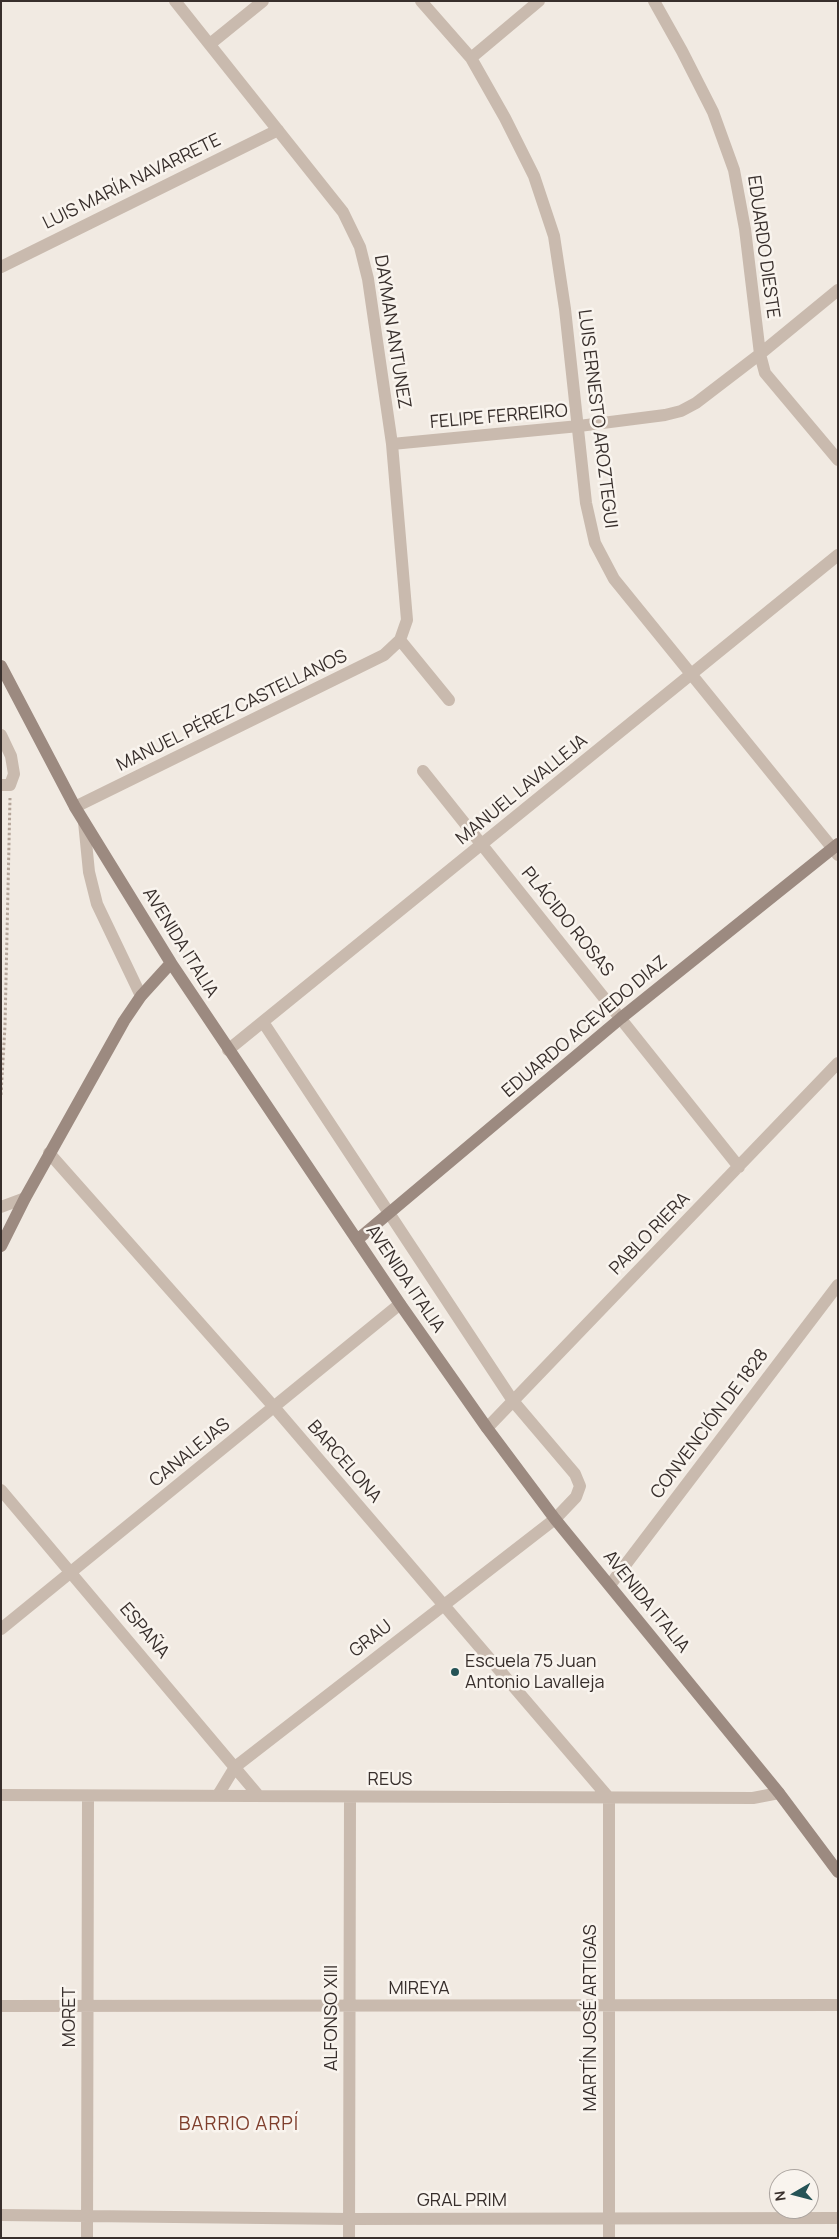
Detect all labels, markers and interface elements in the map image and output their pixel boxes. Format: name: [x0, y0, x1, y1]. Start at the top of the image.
street label: LUIS MARÍA NAVARRETE: [40, 129, 224, 235]
street label: EDUARDO DIESTE: [742, 174, 784, 320]
street label: DAYMAN ANTUNEZ: [369, 254, 415, 410]
street label: LUIS ERNESTO AROZTEGUI: [573, 308, 621, 530]
street label: FELIPE FERREIRO: [429, 400, 569, 434]
street label: MANUEL PÉREZ CASTELLANOS: [113, 646, 351, 776]
street label: MANUEL LAVALLEJA: [452, 730, 592, 850]
street label: PLÁCIDO ROSAS: [516, 863, 618, 981]
street label: AVENIDA ITALIA: [138, 884, 222, 1002]
street label: EDUARDO ACEVEDO DIAZ: [498, 952, 672, 1102]
street label: PABLO RIERA: [605, 1188, 695, 1280]
street label: AVENIDA ITALIA: [361, 1221, 449, 1337]
street label: CONVENCIÓN DE 1828: [647, 1345, 773, 1503]
street label: CANALEJAS: [145, 1414, 235, 1492]
street label: BARCELONA: [302, 1416, 386, 1508]
street label: AVENIDA ITALIA: [598, 1547, 694, 1657]
street label: ESPAÑA: [115, 1599, 173, 1663]
street label: GRAU: [346, 1616, 396, 1662]
place label: Escuela 75 Juan Antonio Lavalleja: [465, 1651, 605, 1694]
marker: Escuela 75 Juan Antonio Lavalleja: [449, 1666, 461, 1678]
street label: REUS: [368, 1769, 412, 1791]
street label: MARTÍN JOSÉ ARTIGAS: [580, 1924, 602, 2112]
street label: ALFONSO XIII: [321, 1965, 343, 2071]
street label: MIREYA: [388, 1978, 450, 2000]
street label: MORET: [59, 1987, 81, 2047]
district label: BARRIO ARPÍ: [177, 2114, 301, 2136]
north arrow: [769, 2169, 819, 2219]
street label: GRAL PRIM: [417, 2190, 507, 2212]
text: N: [770, 2190, 790, 2202]

